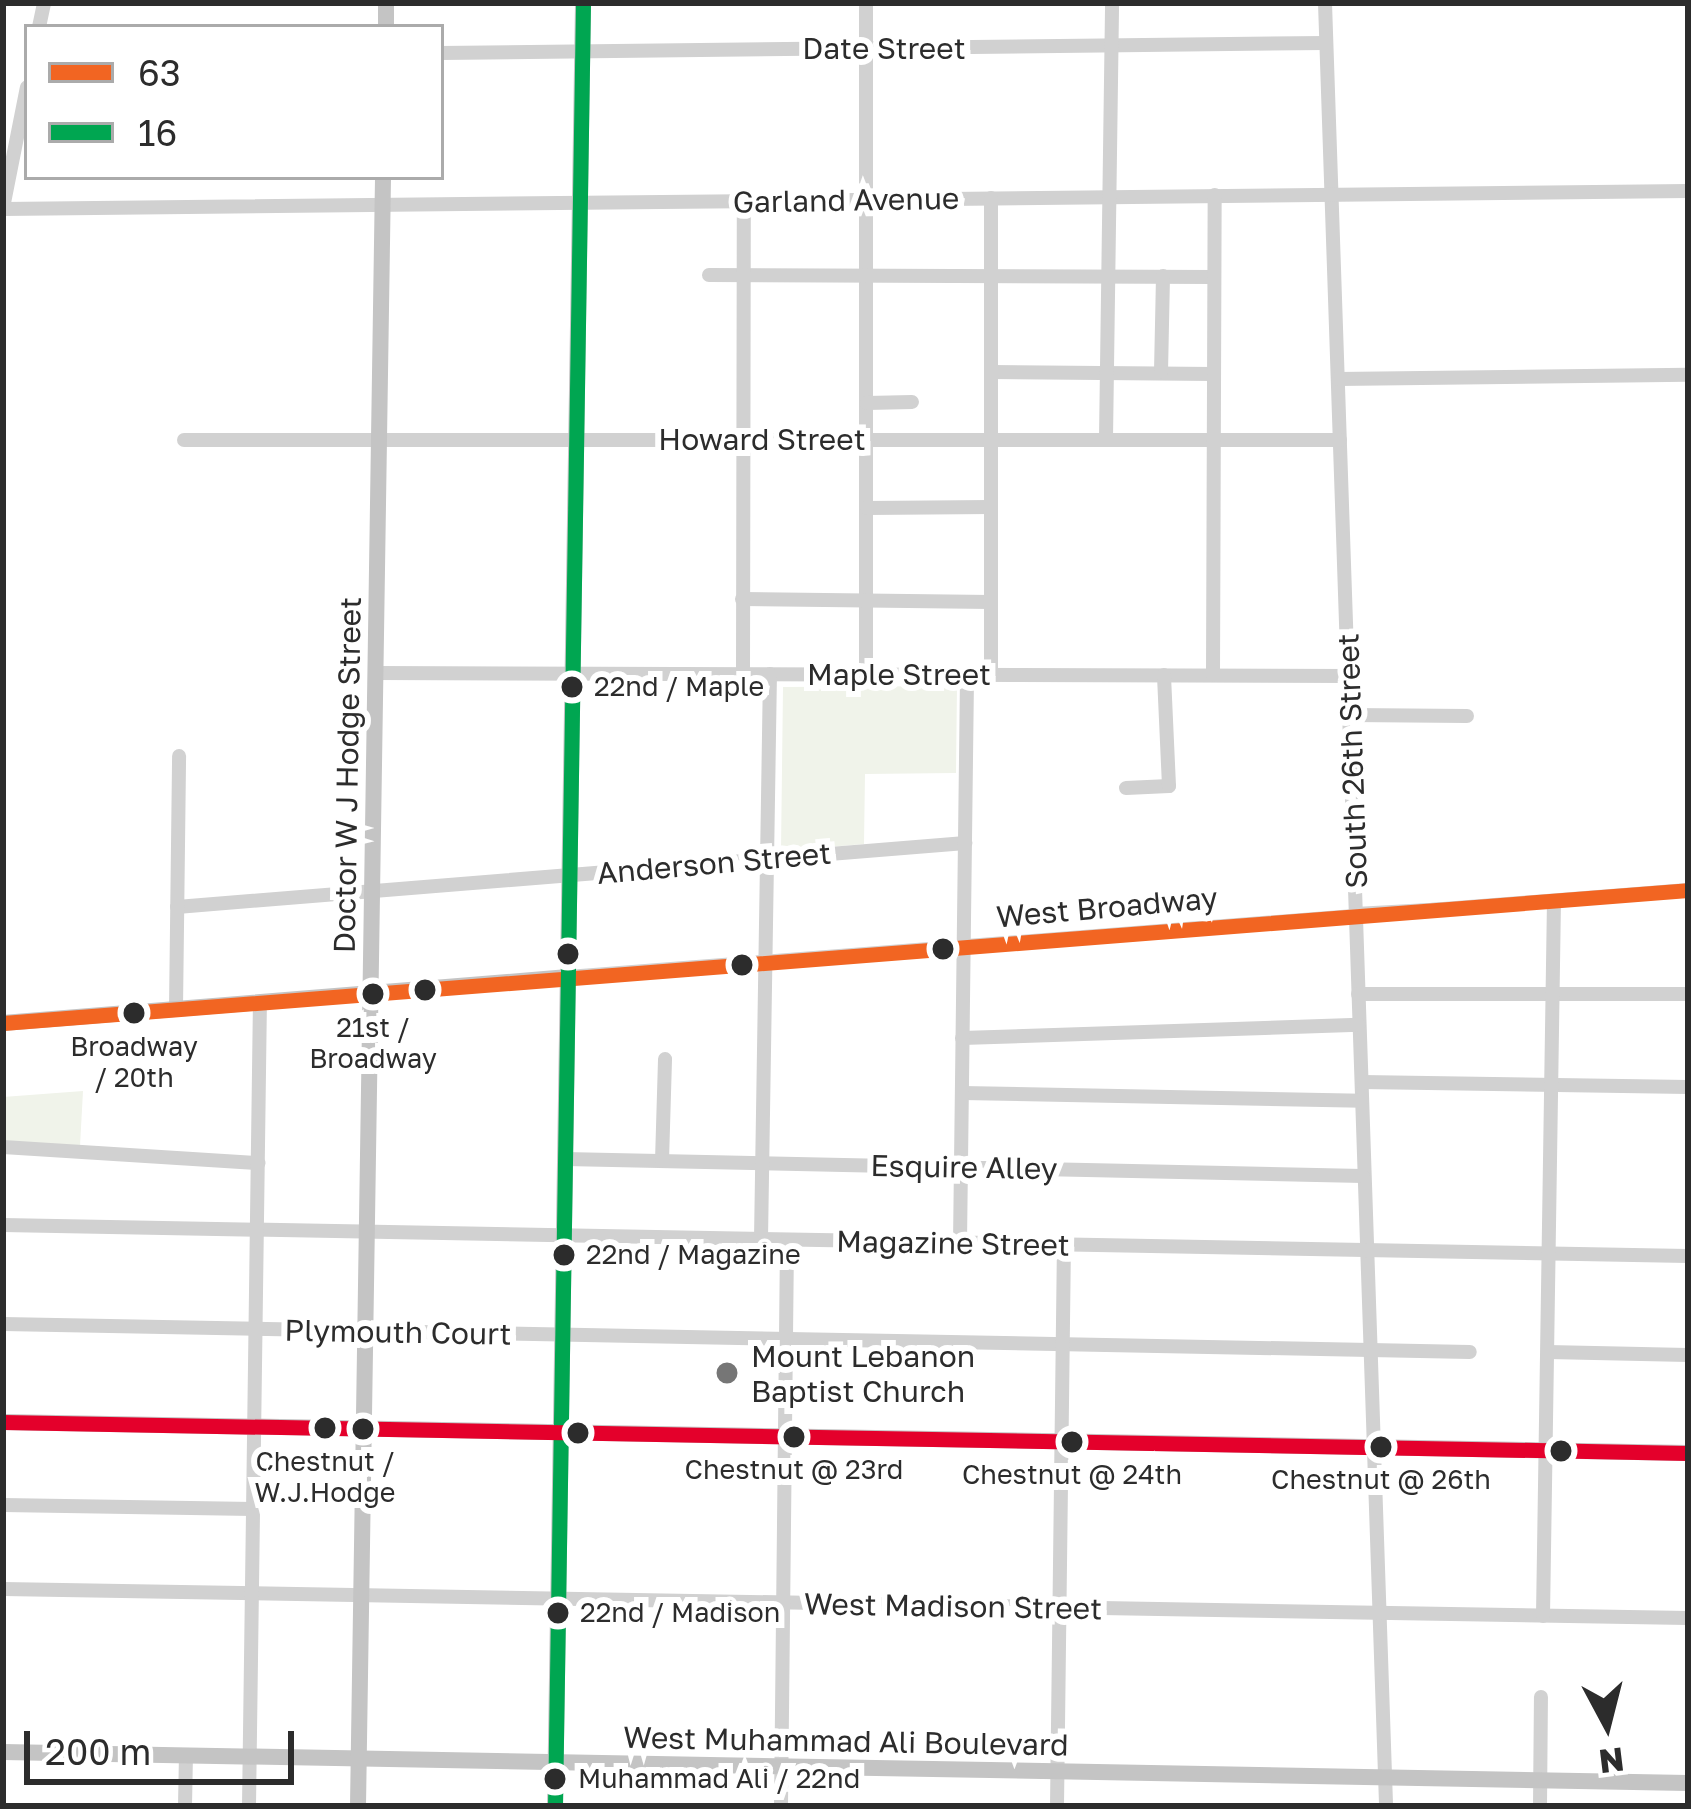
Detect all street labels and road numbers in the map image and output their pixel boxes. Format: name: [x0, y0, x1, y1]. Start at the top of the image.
street label: Date Street: [802, 30, 966, 66]
street label: Garland Avenue: [732, 180, 960, 220]
street label: Howard Street: [658, 421, 866, 457]
street label: Doctor W J Hodge Street: [326, 597, 368, 953]
street label: South 26th Street: [1330, 633, 1374, 889]
street label: Maple Street: [807, 656, 991, 692]
street label: Anderson Street: [596, 835, 832, 891]
street label: West Broadway: [995, 879, 1219, 935]
street label: Esquire Alley: [870, 1147, 1058, 1187]
street label: Magazine Street: [836, 1223, 1070, 1263]
street label: Plymouth Court: [284, 1312, 512, 1352]
street label: West Madison Street: [804, 1585, 1102, 1627]
street label: West Muhammad Ali Boulevard: [623, 1719, 1069, 1763]

